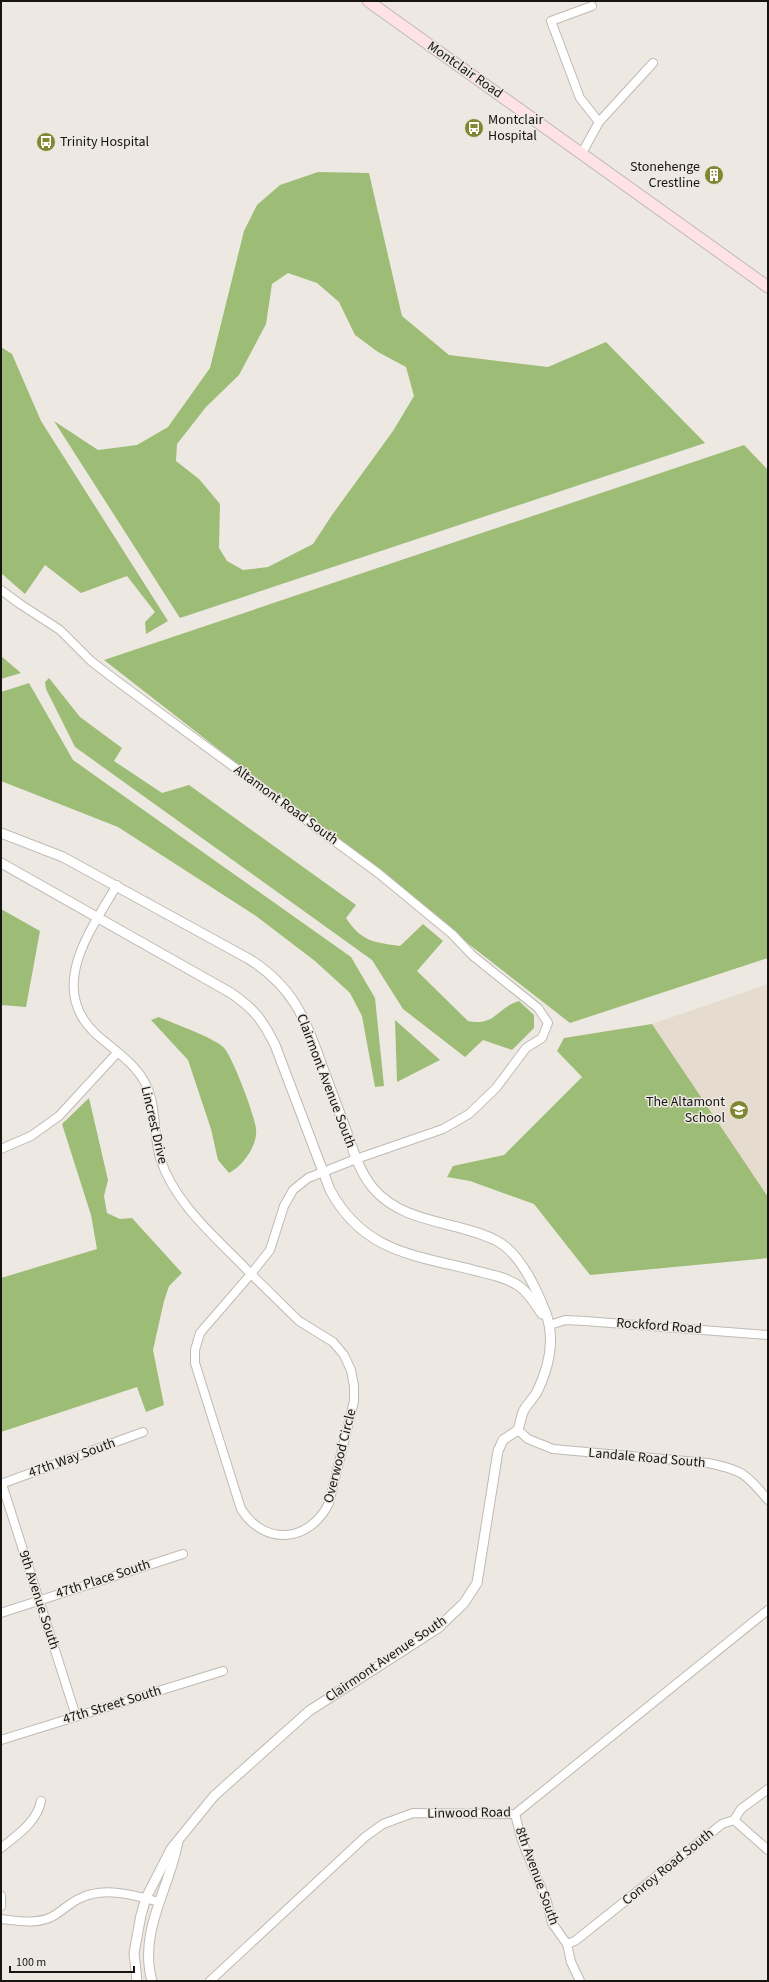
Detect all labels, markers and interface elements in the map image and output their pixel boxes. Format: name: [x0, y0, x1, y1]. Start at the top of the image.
street label: Montclair Road: [423, 37, 507, 103]
place label: Montclair Hospital: [488, 110, 543, 146]
bus stop icon: Montclair Hospital: [463, 117, 485, 139]
bus stop icon: Trinity Hospital: [35, 131, 57, 153]
place label: Trinity Hospital: [60, 132, 150, 152]
place label: Stonehenge Crestline: [630, 157, 700, 193]
building icon: Stonehenge Crestline: [703, 164, 725, 186]
street label: Altamont Road South: [230, 760, 342, 850]
street label: Clairmont Avenue South: [291, 1011, 361, 1151]
street label: Lincrest Drive: [135, 1084, 173, 1166]
place label: The Altamont School: [646, 1092, 725, 1128]
school or university icon: The Altamont School: [728, 1099, 750, 1121]
street label: Rockford Road: [616, 1313, 702, 1339]
street label: Overwood Circle: [319, 1407, 361, 1505]
street label: 47th Way South: [26, 1433, 118, 1483]
street label: Landale Road South: [588, 1443, 706, 1473]
street label: 9th Avenue South: [14, 1548, 64, 1652]
street label: 47th Place South: [53, 1554, 153, 1604]
street label: Clairmont Avenue South: [321, 1611, 451, 1707]
street label: 47th Street South: [60, 1681, 164, 1729]
street label: Linwood Road: [427, 1802, 511, 1824]
street label: 8th Avenue South: [510, 1824, 564, 1928]
street label: Conroy Road South: [618, 1824, 718, 1910]
scale bar: [10, 1948, 134, 1974]
text: 100 m: [16, 1954, 46, 1971]

